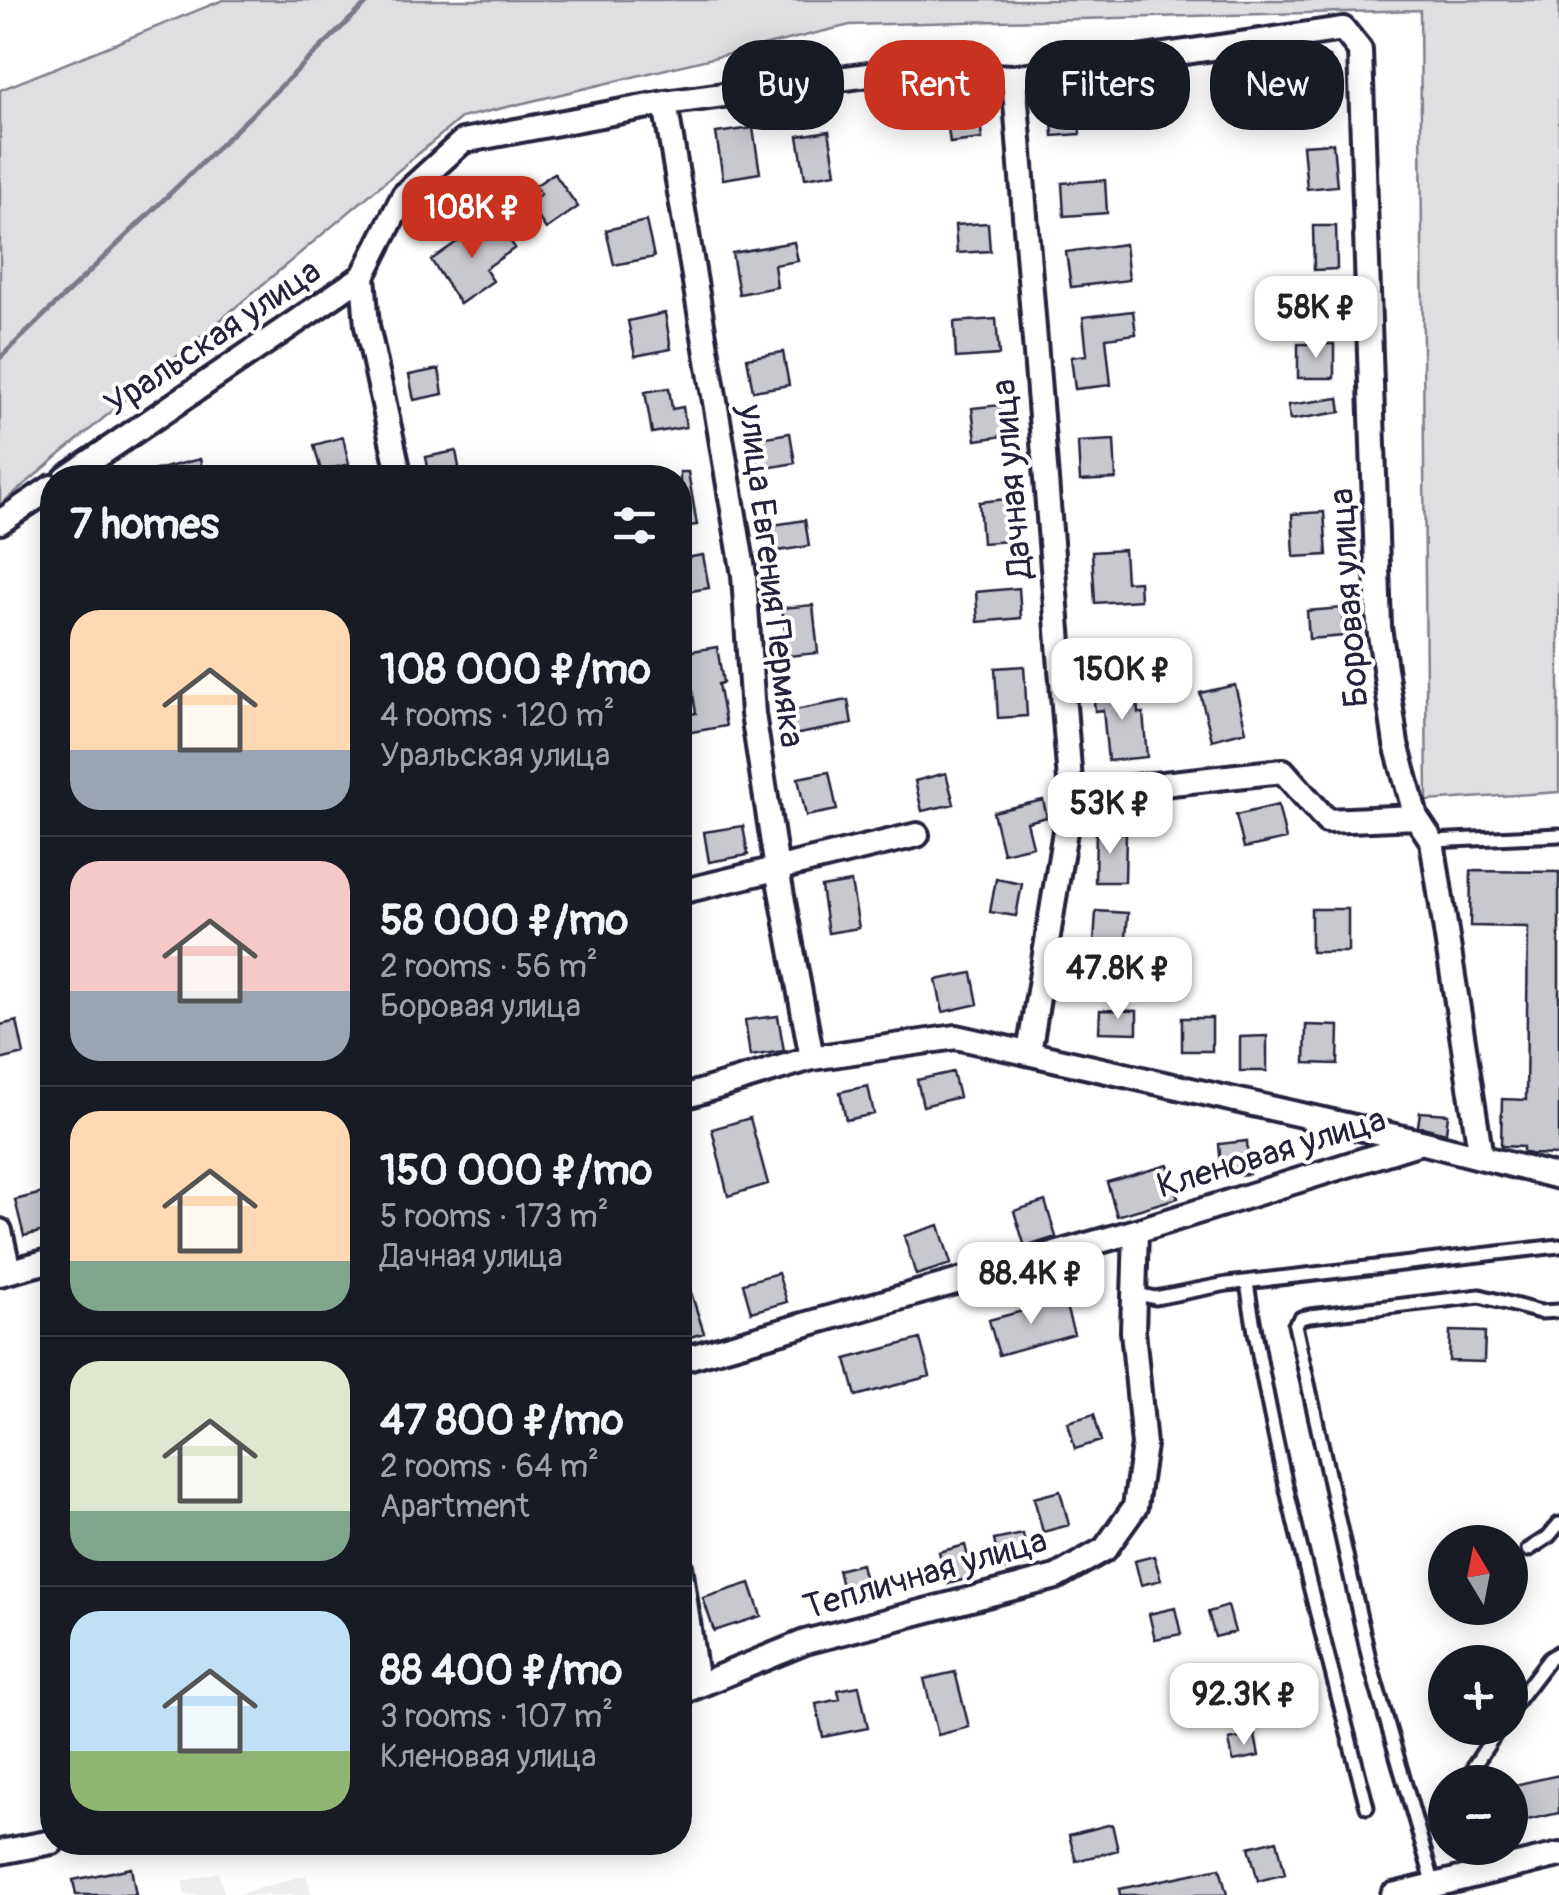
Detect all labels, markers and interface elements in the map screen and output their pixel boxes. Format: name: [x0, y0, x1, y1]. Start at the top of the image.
chip: Buy: [722, 40, 844, 130]
chip: Rent: [864, 40, 1005, 130]
chip: Filters: [1025, 40, 1190, 130]
chip: New: [1210, 40, 1344, 130]
pin: 108K ₽: [391, 176, 553, 261]
text: 108K ₽: [424, 188, 520, 228]
street label: Уральская улица: [96, 249, 329, 426]
pin: 58K ₽: [1246, 276, 1386, 361]
text: 58K ₽: [1277, 288, 1355, 328]
street label: Дачная улица: [981, 377, 1043, 582]
street label: улица Евгения Пермяка: [728, 401, 814, 750]
street label: Боровая улица: [1319, 487, 1379, 709]
icon: filters: [607, 498, 662, 553]
text: 7 homes: [70, 499, 219, 551]
pin: 150K ₽: [1041, 638, 1203, 723]
text: 108 000 ₽/mo: [380, 644, 651, 696]
icon: home: [150, 650, 270, 770]
text: 150K ₽: [1073, 650, 1171, 690]
text: 4 rooms · 120 m²: [380, 696, 615, 736]
text: Уральская улица: [380, 736, 610, 776]
pin: 53K ₽: [1040, 772, 1180, 857]
text: 53K ₽: [1070, 784, 1150, 824]
text: 58 000 ₽/mo: [380, 895, 628, 947]
icon: home: [150, 901, 270, 1021]
pin: 47.8K ₽: [1026, 937, 1210, 1022]
text: 2 rooms · 56 m²: [380, 947, 598, 987]
text: 47.8K ₽: [1066, 949, 1170, 989]
text: Боровая улица: [380, 987, 581, 1027]
street label: Кленовая улица: [1152, 1097, 1391, 1209]
text: 150 000 ₽/mo: [380, 1145, 652, 1197]
icon: home: [150, 1151, 270, 1271]
text: 5 rooms · 173 m²: [380, 1197, 609, 1237]
text: Дачная улица: [380, 1237, 563, 1277]
pin: 88.4K ₽: [939, 1242, 1123, 1327]
text: 88.4K ₽: [979, 1254, 1083, 1294]
text: 47 800 ₽/mo: [380, 1395, 623, 1447]
icon: home: [150, 1401, 270, 1521]
text: 2 rooms · 64 m²: [380, 1447, 599, 1487]
text: Apartment: [380, 1487, 529, 1527]
street label: Тепличная улица: [799, 1518, 1052, 1630]
north arrow: [1428, 1525, 1528, 1625]
map controls: [1428, 1525, 1528, 1865]
text: 88 400 ₽/mo: [380, 1645, 622, 1697]
button: +: [1428, 1645, 1528, 1745]
icon: home: [150, 1651, 270, 1771]
pin: 92.3K ₽: [1152, 1663, 1336, 1748]
text: 92.3K ₽: [1192, 1675, 1296, 1715]
text: 3 rooms · 107 m²: [380, 1697, 613, 1737]
text: Кленовая улица: [380, 1737, 596, 1777]
button: −: [1428, 1765, 1528, 1865]

